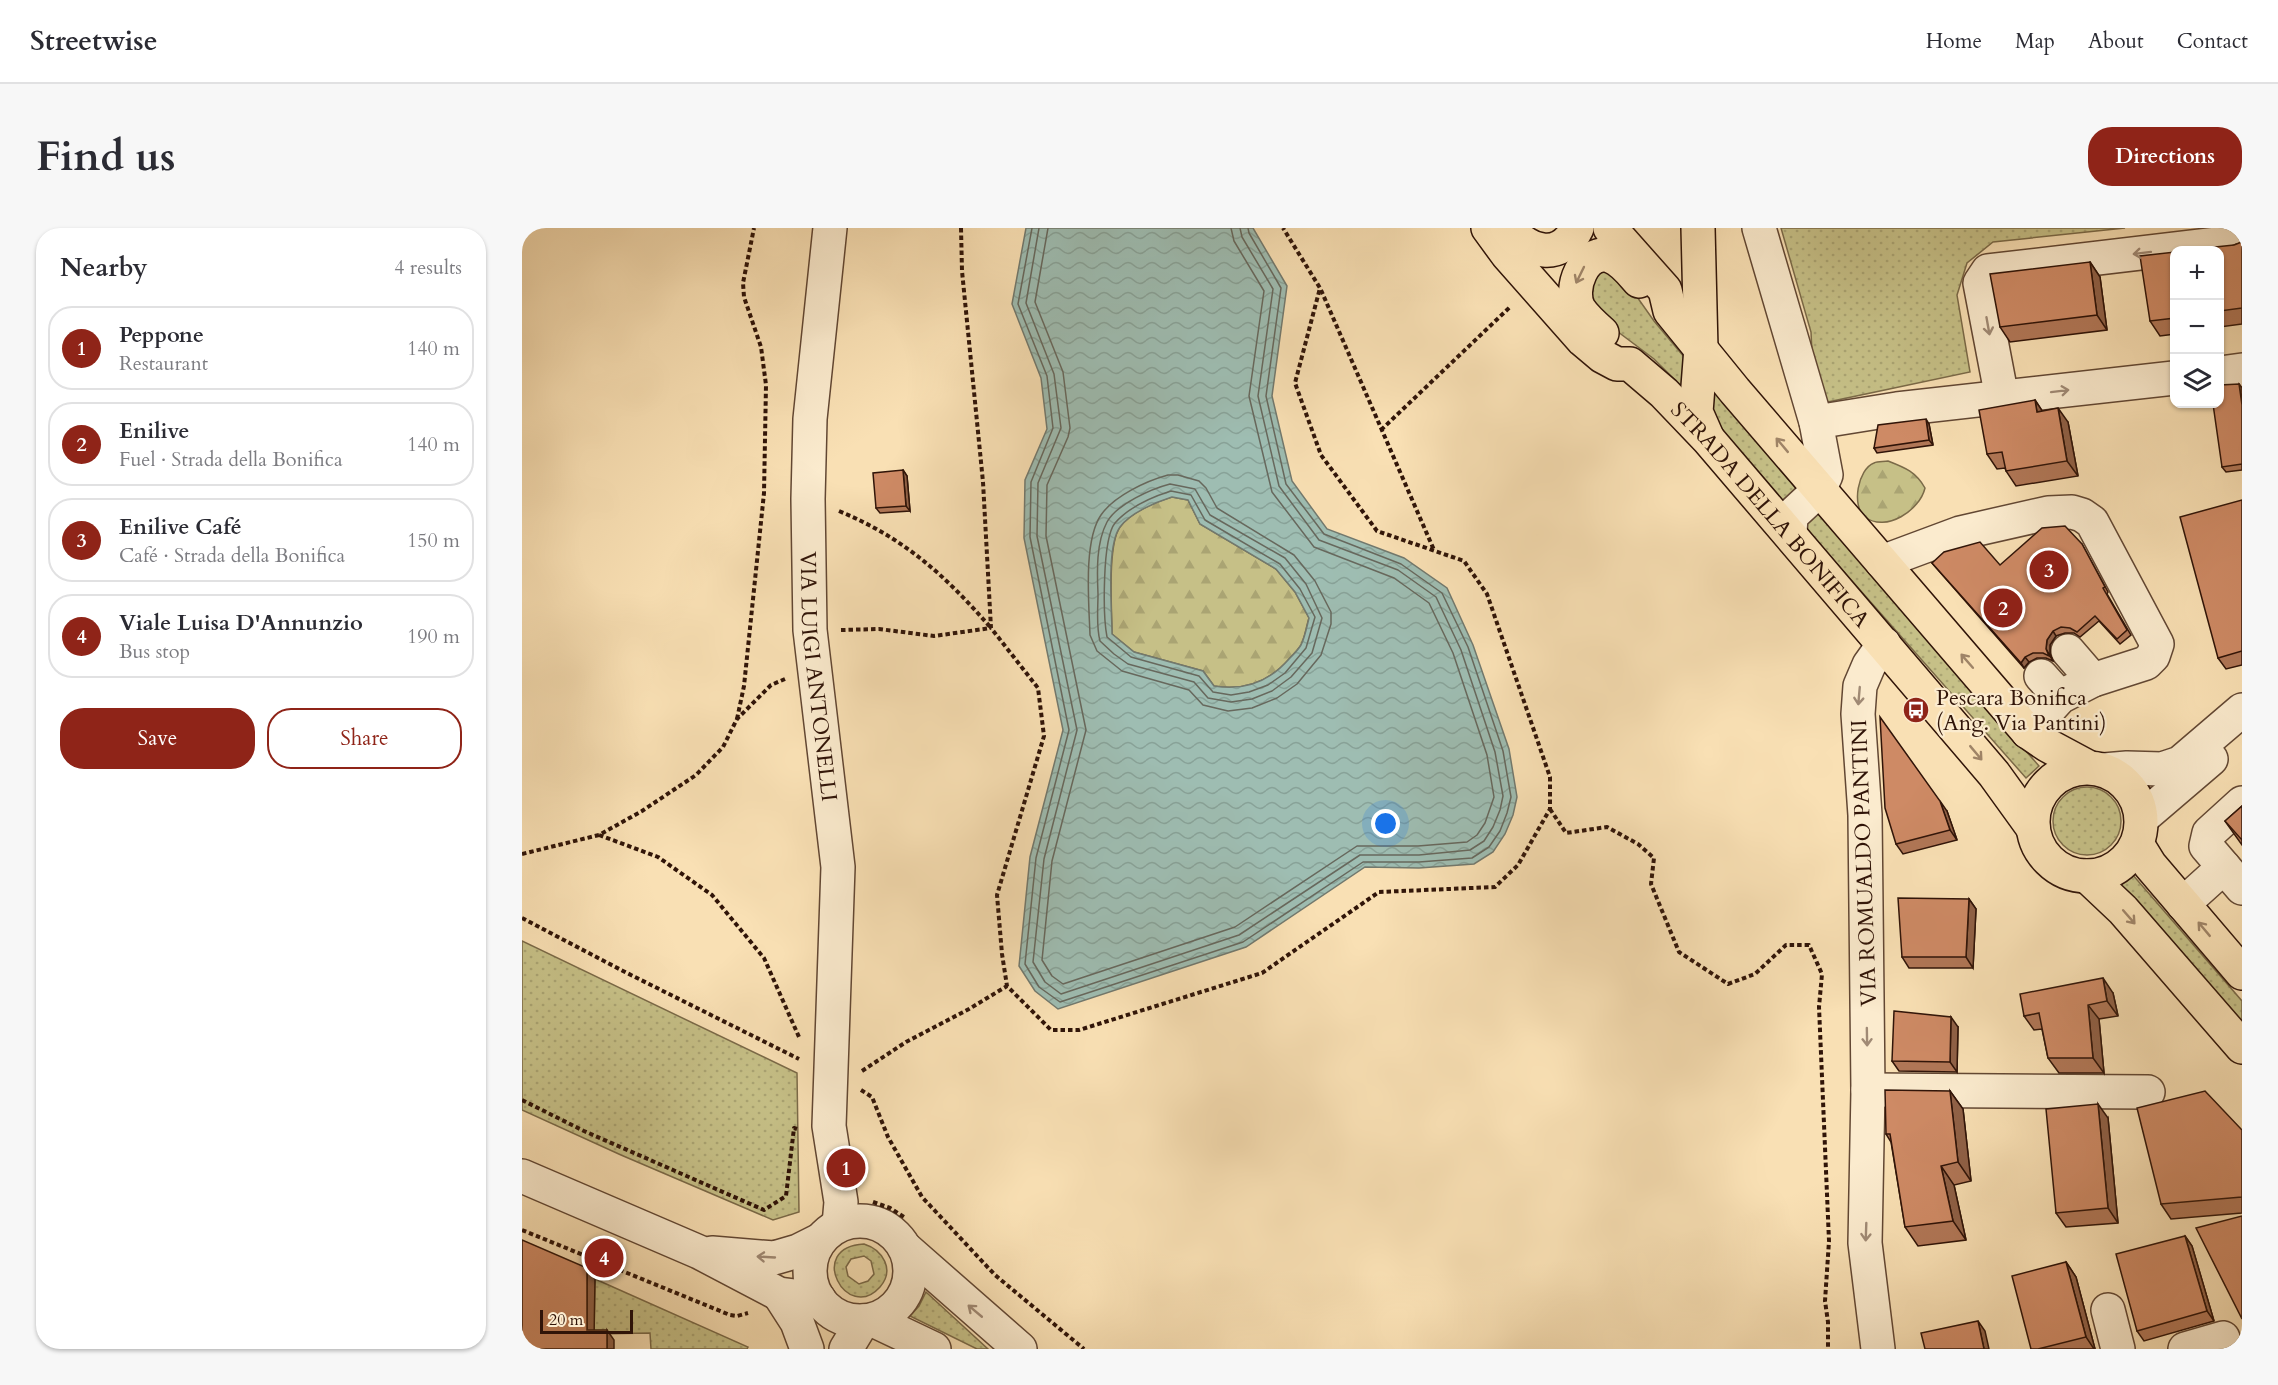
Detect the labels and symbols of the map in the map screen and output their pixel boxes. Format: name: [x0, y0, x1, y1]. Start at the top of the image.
one-way arrow: [2133, 247, 2153, 258]
one-way arrow: [1574, 266, 1586, 284]
one-way arrow: [1983, 315, 1994, 335]
one-way arrow: [2050, 385, 2070, 396]
street label: STRADA DELLA BONIFICA: [1664, 395, 1877, 634]
one-way arrow: [1775, 437, 1788, 453]
pin: 3: [2030, 548, 2068, 592]
street label: VIA LUIGI ANTONELLI: [793, 551, 844, 803]
pin: 2: [1984, 586, 2022, 631]
one-way arrow: [1960, 654, 1974, 669]
place label: Pescara Bonifica (Ang. Via Pantini): [1936, 683, 2107, 738]
one-way arrow: [1853, 685, 1864, 705]
bus stop icon: Pescara Bonifica (Ang. Via Pantini): [1901, 695, 1931, 725]
street label: VIA ROMUALDO PANTINI: [1844, 719, 1884, 1007]
one-way arrow: [1969, 745, 1983, 760]
your location: [1371, 809, 1400, 838]
one-way arrow: [2122, 909, 2136, 924]
one-way arrow: [2197, 922, 2211, 937]
one-way arrow: [1861, 1027, 1873, 1047]
pin: 1: [826, 1146, 866, 1190]
one-way arrow: [1860, 1222, 1871, 1242]
pin: 4: [584, 1236, 623, 1280]
one-way arrow: [756, 1252, 776, 1263]
one-way arrow: [967, 1305, 983, 1318]
scale bar: [540, 1307, 633, 1334]

